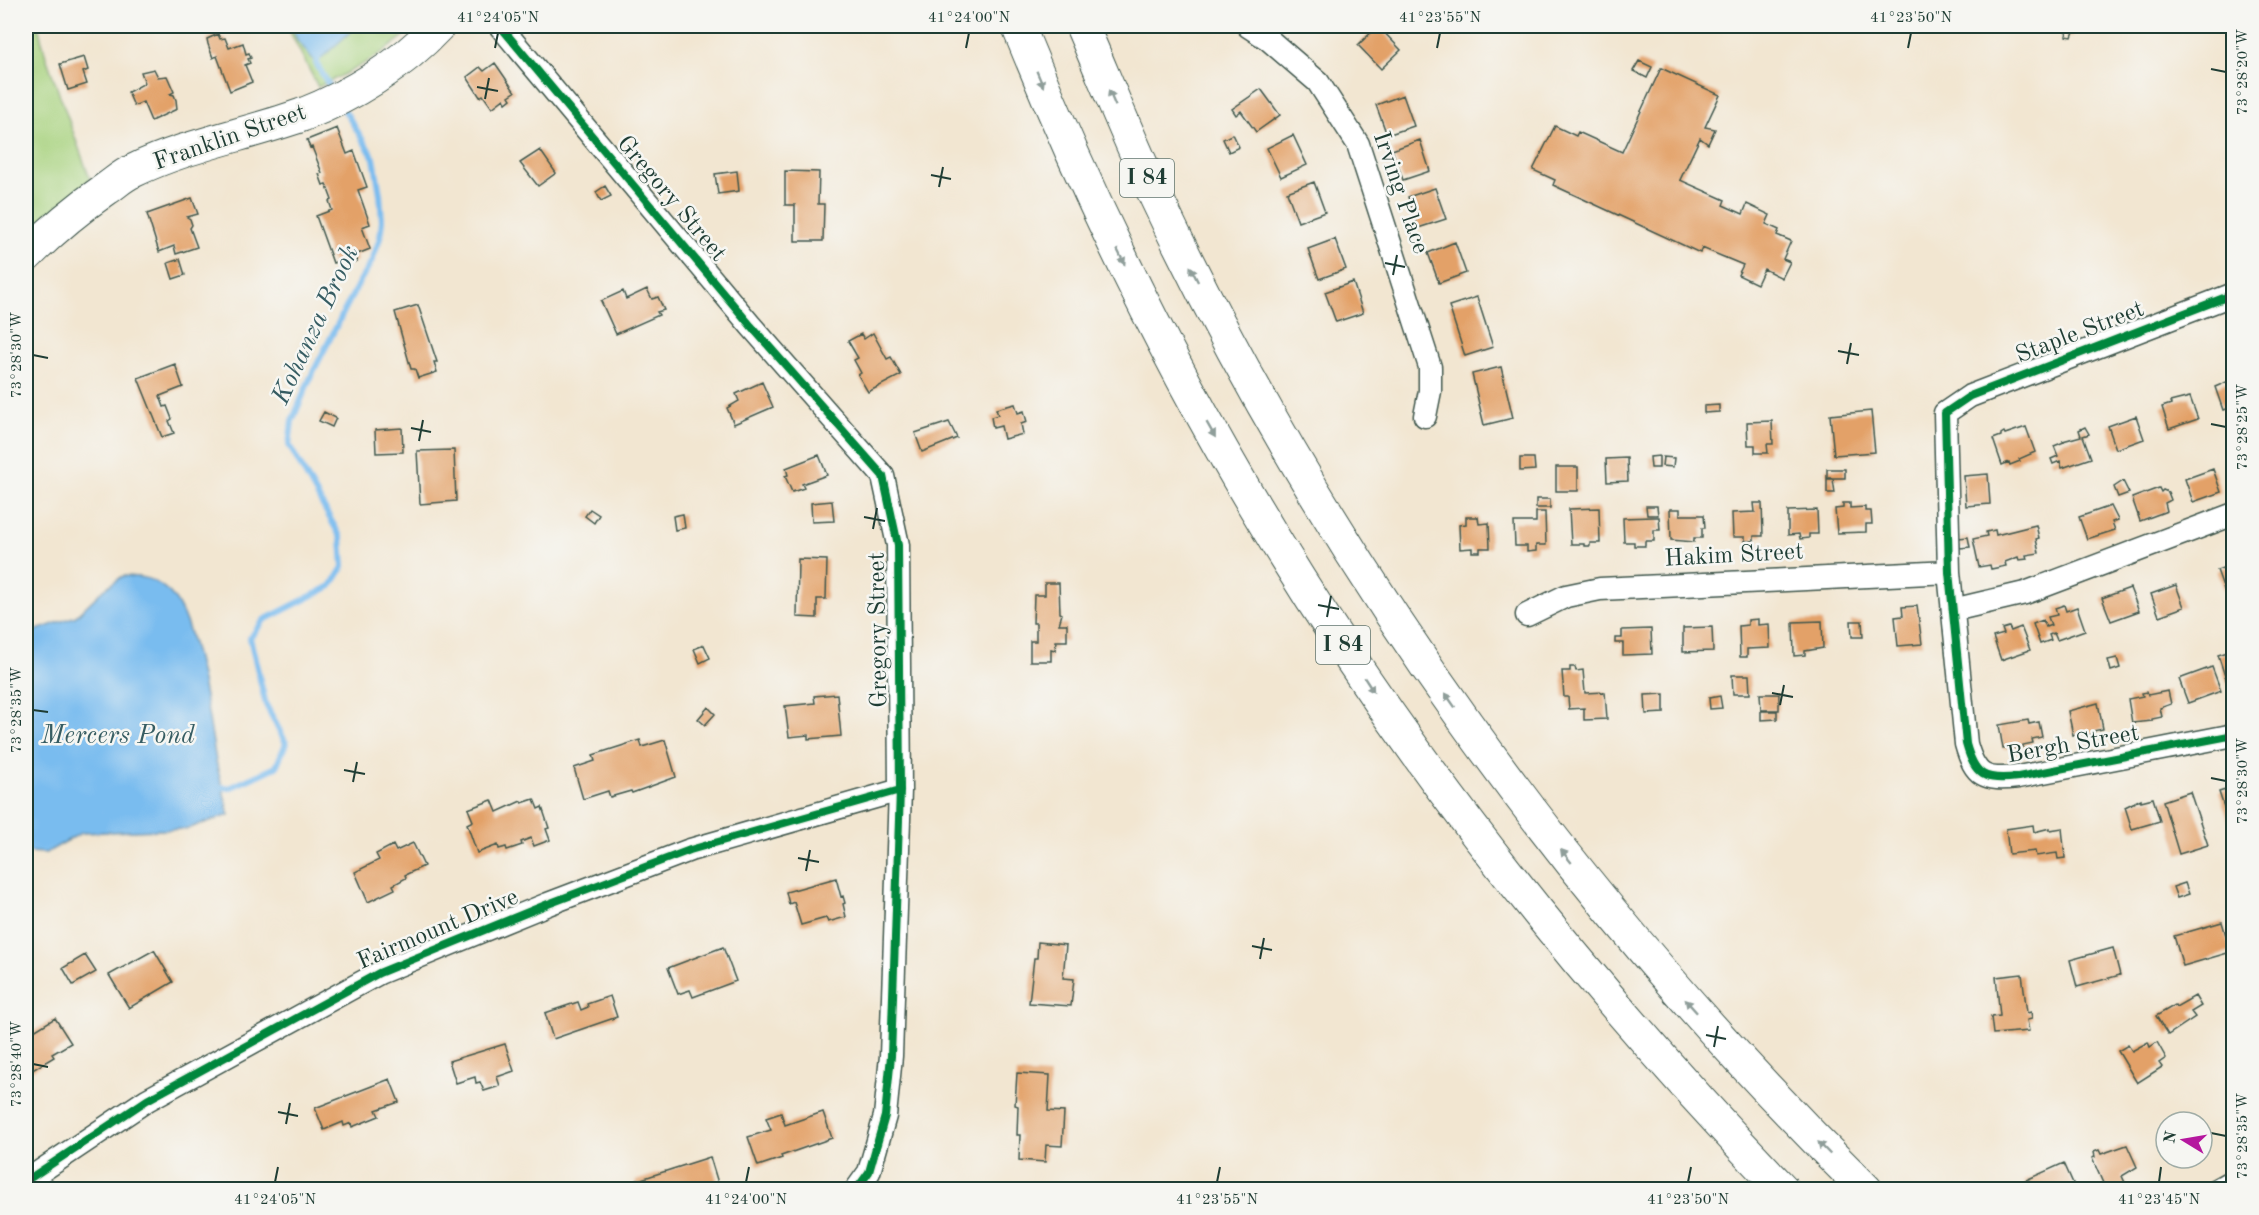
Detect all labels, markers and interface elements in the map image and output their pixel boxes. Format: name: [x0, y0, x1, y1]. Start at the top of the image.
text: 41°24'05"N: [457, 11, 539, 26]
text: 41°24'00"N: [928, 11, 1010, 26]
text: 41°23'55"N: [1399, 11, 1481, 26]
text: 41°23'50"N: [1870, 11, 1952, 26]
text: 73°28'20"W: [2236, 29, 2251, 115]
one-way arrow: [1036, 71, 1045, 88]
one-way arrow: [1107, 88, 1117, 106]
street label: Franklin Street: [151, 101, 309, 175]
street label: Irving Place: [1368, 129, 1432, 257]
street label: Gregory Street: [612, 132, 730, 266]
road number: I 84: [1120, 159, 1174, 197]
water label: Kohanza Brook: [267, 241, 364, 409]
one-way arrow: [1117, 248, 1126, 265]
one-way arrow: [1189, 266, 1199, 283]
street label: Staple Street: [2012, 298, 2148, 368]
text: 73°28'30"W: [10, 312, 25, 398]
text: 73°28'25"W: [2236, 384, 2251, 470]
one-way arrow: [1206, 422, 1216, 439]
street label: Hakim Street: [1664, 540, 1804, 572]
street label: Gregory Street: [866, 552, 892, 708]
road number: I 84: [1316, 626, 1370, 664]
text: 73°28'35"W: [10, 667, 25, 753]
one-way arrow: [1364, 676, 1375, 693]
one-way arrow: [1444, 692, 1456, 708]
street label: Bergh Street: [2005, 722, 2141, 768]
water label: Mercers Pond: [40, 723, 195, 749]
text: 73°28'30"W: [2236, 738, 2251, 824]
one-way arrow: [1560, 849, 1572, 864]
street label: Fairmount Drive: [354, 885, 522, 975]
one-way arrow: [1684, 998, 1698, 1013]
text: 73°28'40"W: [10, 1021, 25, 1107]
text: 73°28'35"W: [2236, 1093, 2251, 1179]
north arrow: [2154, 1110, 2214, 1170]
text: N: [2162, 1129, 2180, 1145]
one-way arrow: [1817, 1141, 1831, 1156]
text: 41°24'05"N: [234, 1193, 316, 1208]
text: 41°24'00"N: [705, 1193, 787, 1208]
text: 41°23'55"N: [1176, 1193, 1258, 1208]
text: 41°23'50"N: [1647, 1193, 1729, 1208]
text: 41°23'45"N: [2118, 1193, 2200, 1208]

